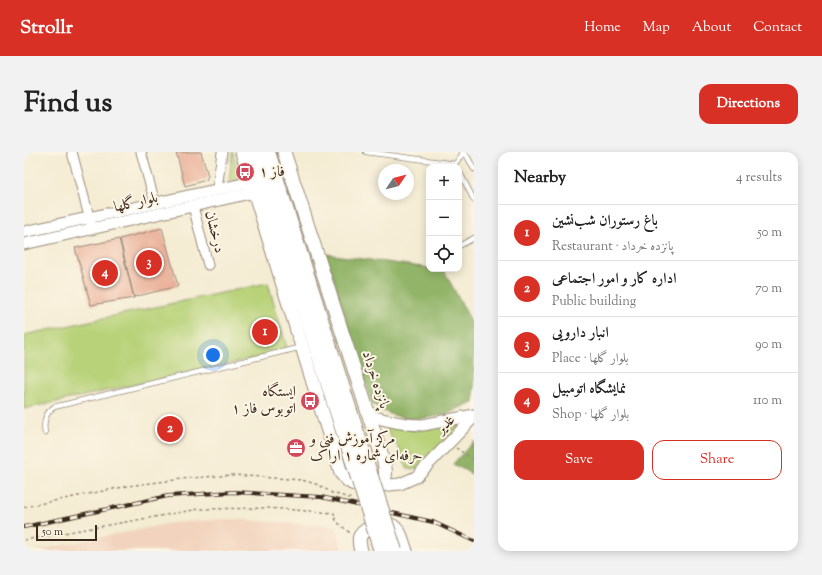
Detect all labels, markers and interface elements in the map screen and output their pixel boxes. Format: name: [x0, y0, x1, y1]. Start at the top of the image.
text: Strollr: [20, 15, 73, 42]
text: Home: [584, 18, 621, 38]
text: Map: [643, 18, 670, 38]
text: About: [692, 18, 731, 38]
text: Contact: [753, 18, 802, 38]
text: Find us: [24, 84, 112, 124]
button: Directions: [699, 84, 798, 124]
bus stop icon: فاز ۱: [234, 161, 256, 183]
place label: فاز ۱: [259, 162, 285, 183]
north arrow: [378, 164, 414, 200]
map controls: [426, 164, 462, 272]
button: +: [426, 164, 462, 200]
text: Nearby: [514, 166, 566, 190]
text: 4 results: [736, 169, 782, 187]
street label: بلوار گلها: [112, 188, 160, 218]
button: −: [426, 200, 462, 236]
street label: درخشان: [199, 209, 229, 255]
text: باغ رستوران شب‌نشین: [552, 211, 658, 232]
text: 1: [525, 224, 529, 242]
text: 50 m: [757, 224, 782, 242]
button: locate: [426, 236, 462, 272]
text: Restaurant · پانزده خرداد: [552, 238, 673, 256]
pin: 3: [136, 248, 162, 278]
pin: 4: [92, 258, 118, 288]
text: اداره کار و امور اجتماعی: [552, 269, 677, 290]
text: 2: [524, 280, 530, 298]
text: 70 m: [755, 280, 782, 298]
text: Public building: [552, 293, 636, 311]
pin: 1: [252, 317, 278, 347]
text: انبار دارویی: [552, 323, 609, 344]
text: 3: [524, 336, 530, 354]
text: 90 m: [755, 336, 782, 354]
your location: [203, 345, 223, 365]
street label: پانزده خرداد: [356, 348, 395, 413]
text: Place · بلوار گلها: [552, 350, 628, 368]
text: نمایشگاه اتومبیل: [552, 379, 626, 400]
place label: ایستگاه اتوبوس فاز ۱: [232, 381, 296, 420]
bus stop icon: ایستگاه اتوبوس فاز ۱: [299, 390, 321, 412]
text: 4: [524, 392, 530, 410]
text: 110 m: [753, 392, 782, 410]
text: Shop · بلوار گلها: [552, 406, 629, 424]
street label: غدیر: [430, 410, 461, 441]
pin: 2: [157, 414, 183, 444]
place label: مرکز آموزش فنی و حرفه‌ای شماره ۱ اراک: [308, 429, 422, 467]
office icon: مرکز آموزش فنی و حرفه‌ای شماره ۱ اراک: [285, 437, 307, 459]
button: Save: [514, 440, 644, 480]
button: Share: [652, 440, 782, 480]
scale bar: [36, 523, 97, 542]
text: 50 m: [42, 524, 63, 540]

